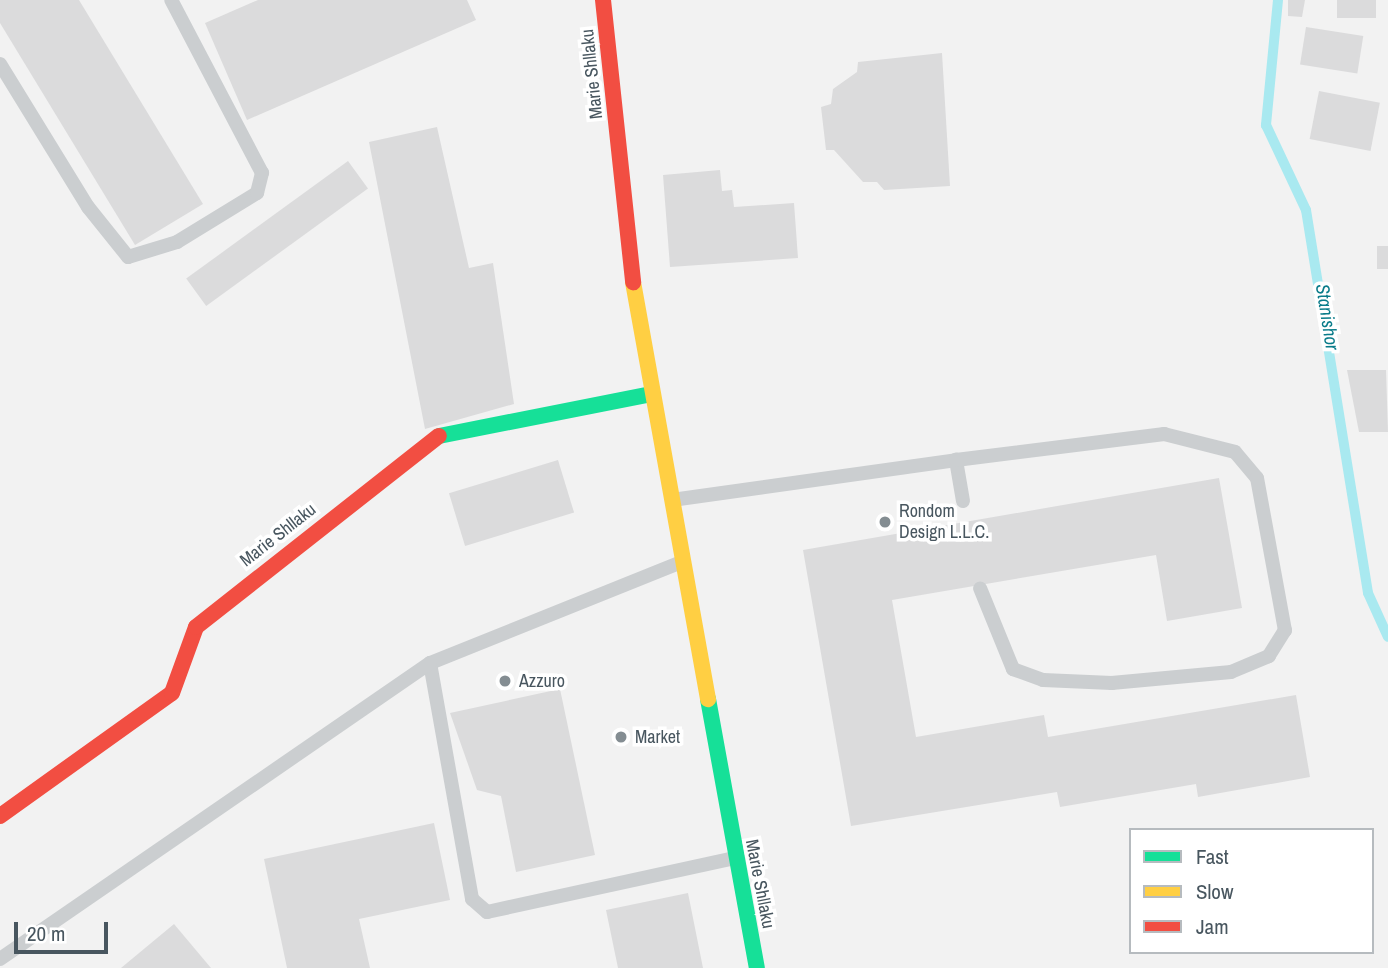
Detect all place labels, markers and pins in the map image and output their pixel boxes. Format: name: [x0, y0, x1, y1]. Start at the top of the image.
place label: Rondom Design L.L.C.: [899, 501, 989, 544]
marker: Rondom Design L.L.C.: [877, 514, 893, 530]
place label: Azzuro: [519, 670, 565, 692]
marker: Azzuro: [497, 673, 513, 689]
place label: Market: [635, 726, 680, 748]
marker: Market: [613, 729, 629, 745]

